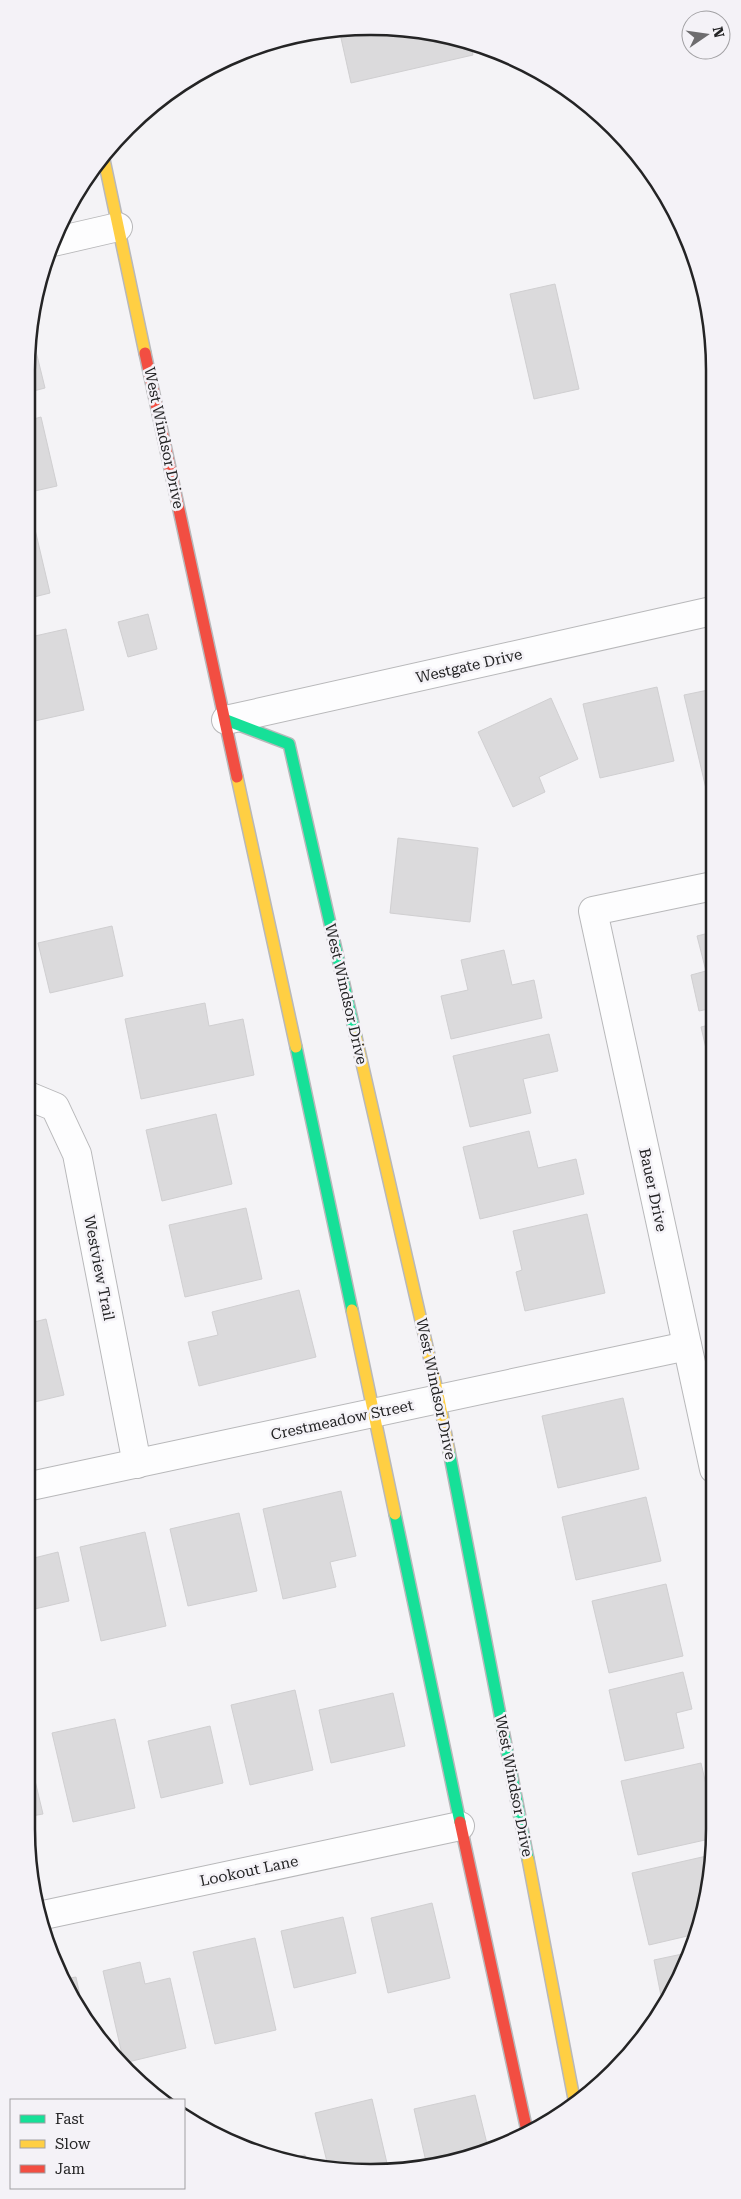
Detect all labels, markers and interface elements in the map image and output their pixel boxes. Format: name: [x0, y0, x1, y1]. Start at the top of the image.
north arrow: [681, 10, 731, 60]
text: N: [710, 25, 728, 39]
street label: West Windsor Drive: [140, 366, 188, 510]
street label: Westgate Drive: [414, 645, 524, 687]
street label: West Windsor Drive: [321, 922, 371, 1066]
street label: Bauer Drive: [635, 1147, 671, 1233]
street label: Westview Trail: [80, 1214, 118, 1323]
street label: West Windsor Drive: [412, 1317, 460, 1461]
street label: Crestmeadow Street: [269, 1396, 415, 1444]
street label: West Windsor Drive: [491, 1714, 537, 1858]
street label: Lookout Lane: [198, 1852, 300, 1890]
legend: [10, 2099, 185, 2189]
text: Fast: [55, 2110, 85, 2128]
text: Slow: [55, 2135, 91, 2153]
text: Jam: [55, 2160, 85, 2178]

